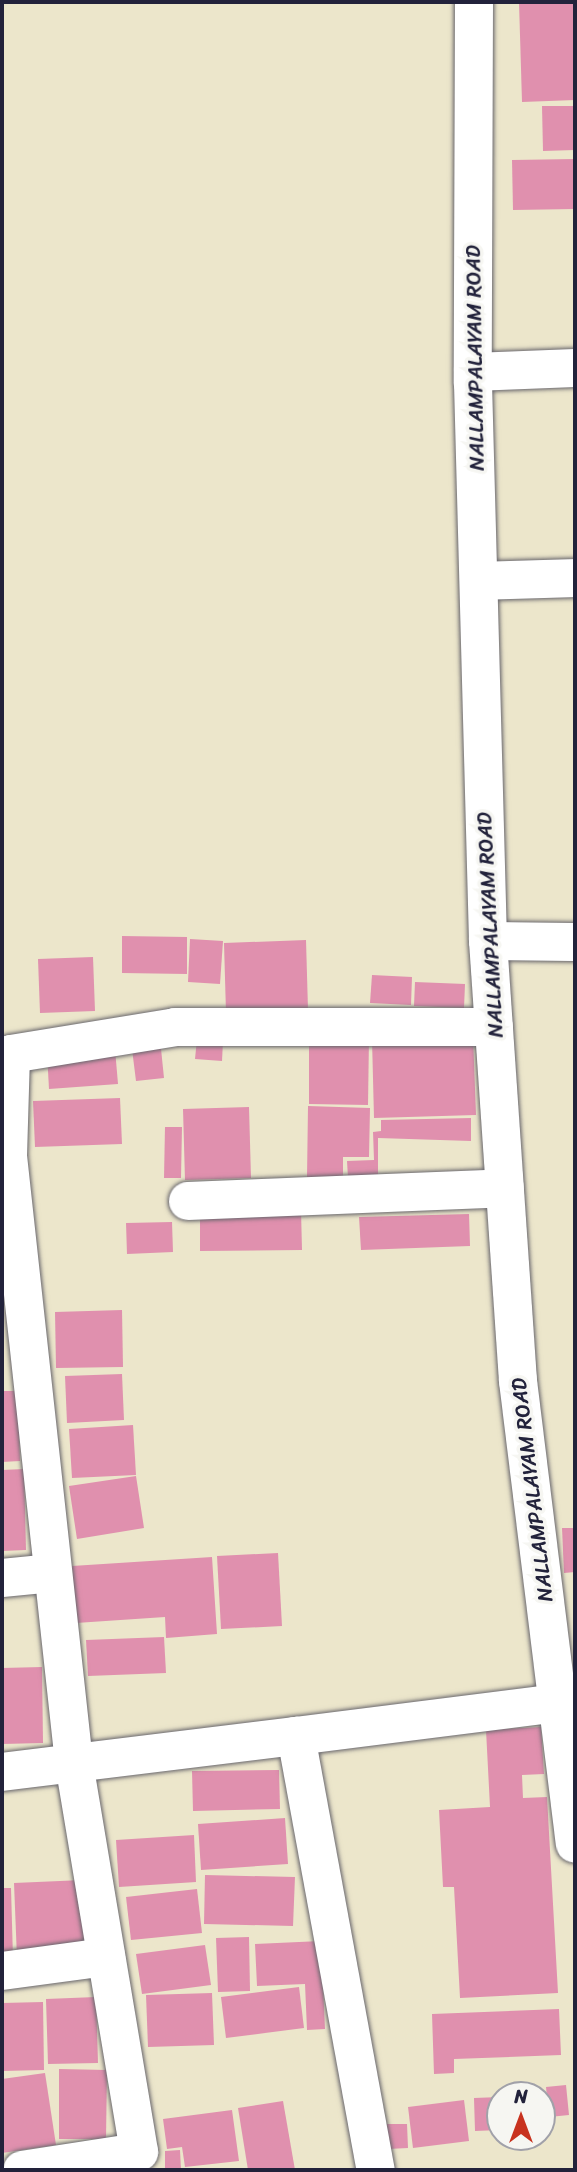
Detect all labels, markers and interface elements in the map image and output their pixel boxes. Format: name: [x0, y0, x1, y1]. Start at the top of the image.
street label: NALLAMPALAYAM ROAD: [460, 245, 490, 471]
street label: NALLAMPALAYAM ROAD: [472, 812, 508, 1038]
street label: NALLAMPALAYAM ROAD: [506, 1376, 558, 1604]
text: N: [514, 2080, 528, 2113]
north arrow: [486, 2081, 556, 2151]

